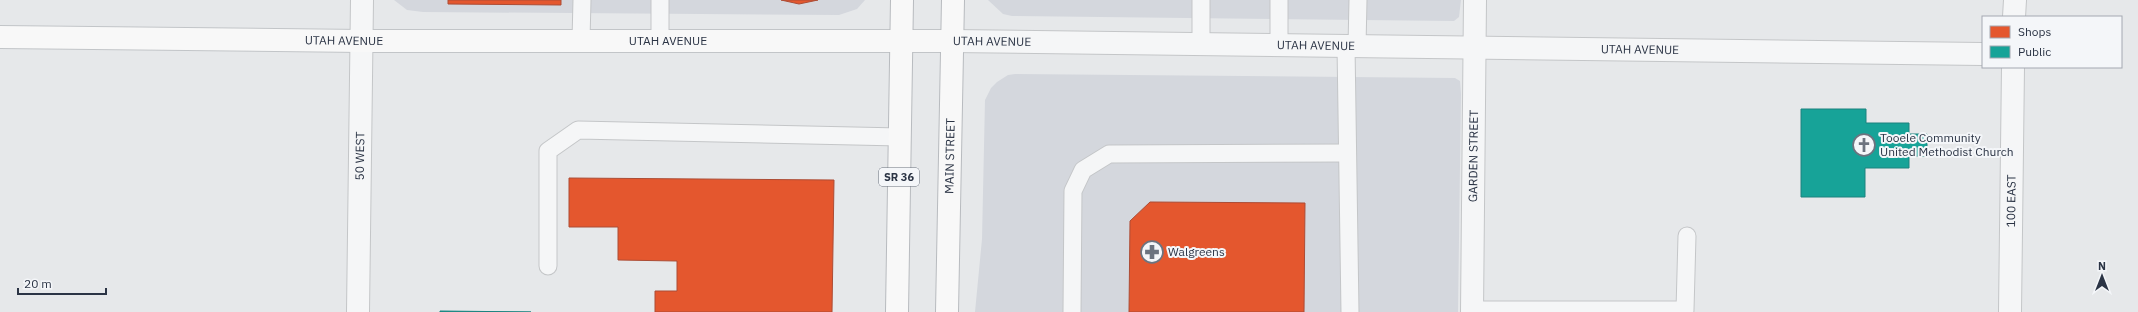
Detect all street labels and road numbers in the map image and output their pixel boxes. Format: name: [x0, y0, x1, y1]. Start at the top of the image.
street label: UTAH AVENUE: [305, 32, 383, 48]
street label: UTAH AVENUE: [629, 33, 707, 48]
street label: UTAH AVENUE: [953, 33, 1031, 49]
street label: UTAH AVENUE: [1277, 37, 1355, 53]
street label: UTAH AVENUE: [1601, 41, 1679, 57]
street label: GARDEN STREET: [1465, 110, 1481, 202]
street label: MAIN STREET: [941, 118, 958, 194]
street label: 50 WEST: [352, 131, 367, 180]
road number: SR 36: [879, 168, 919, 186]
street label: 100 EAST: [2003, 174, 2019, 228]

